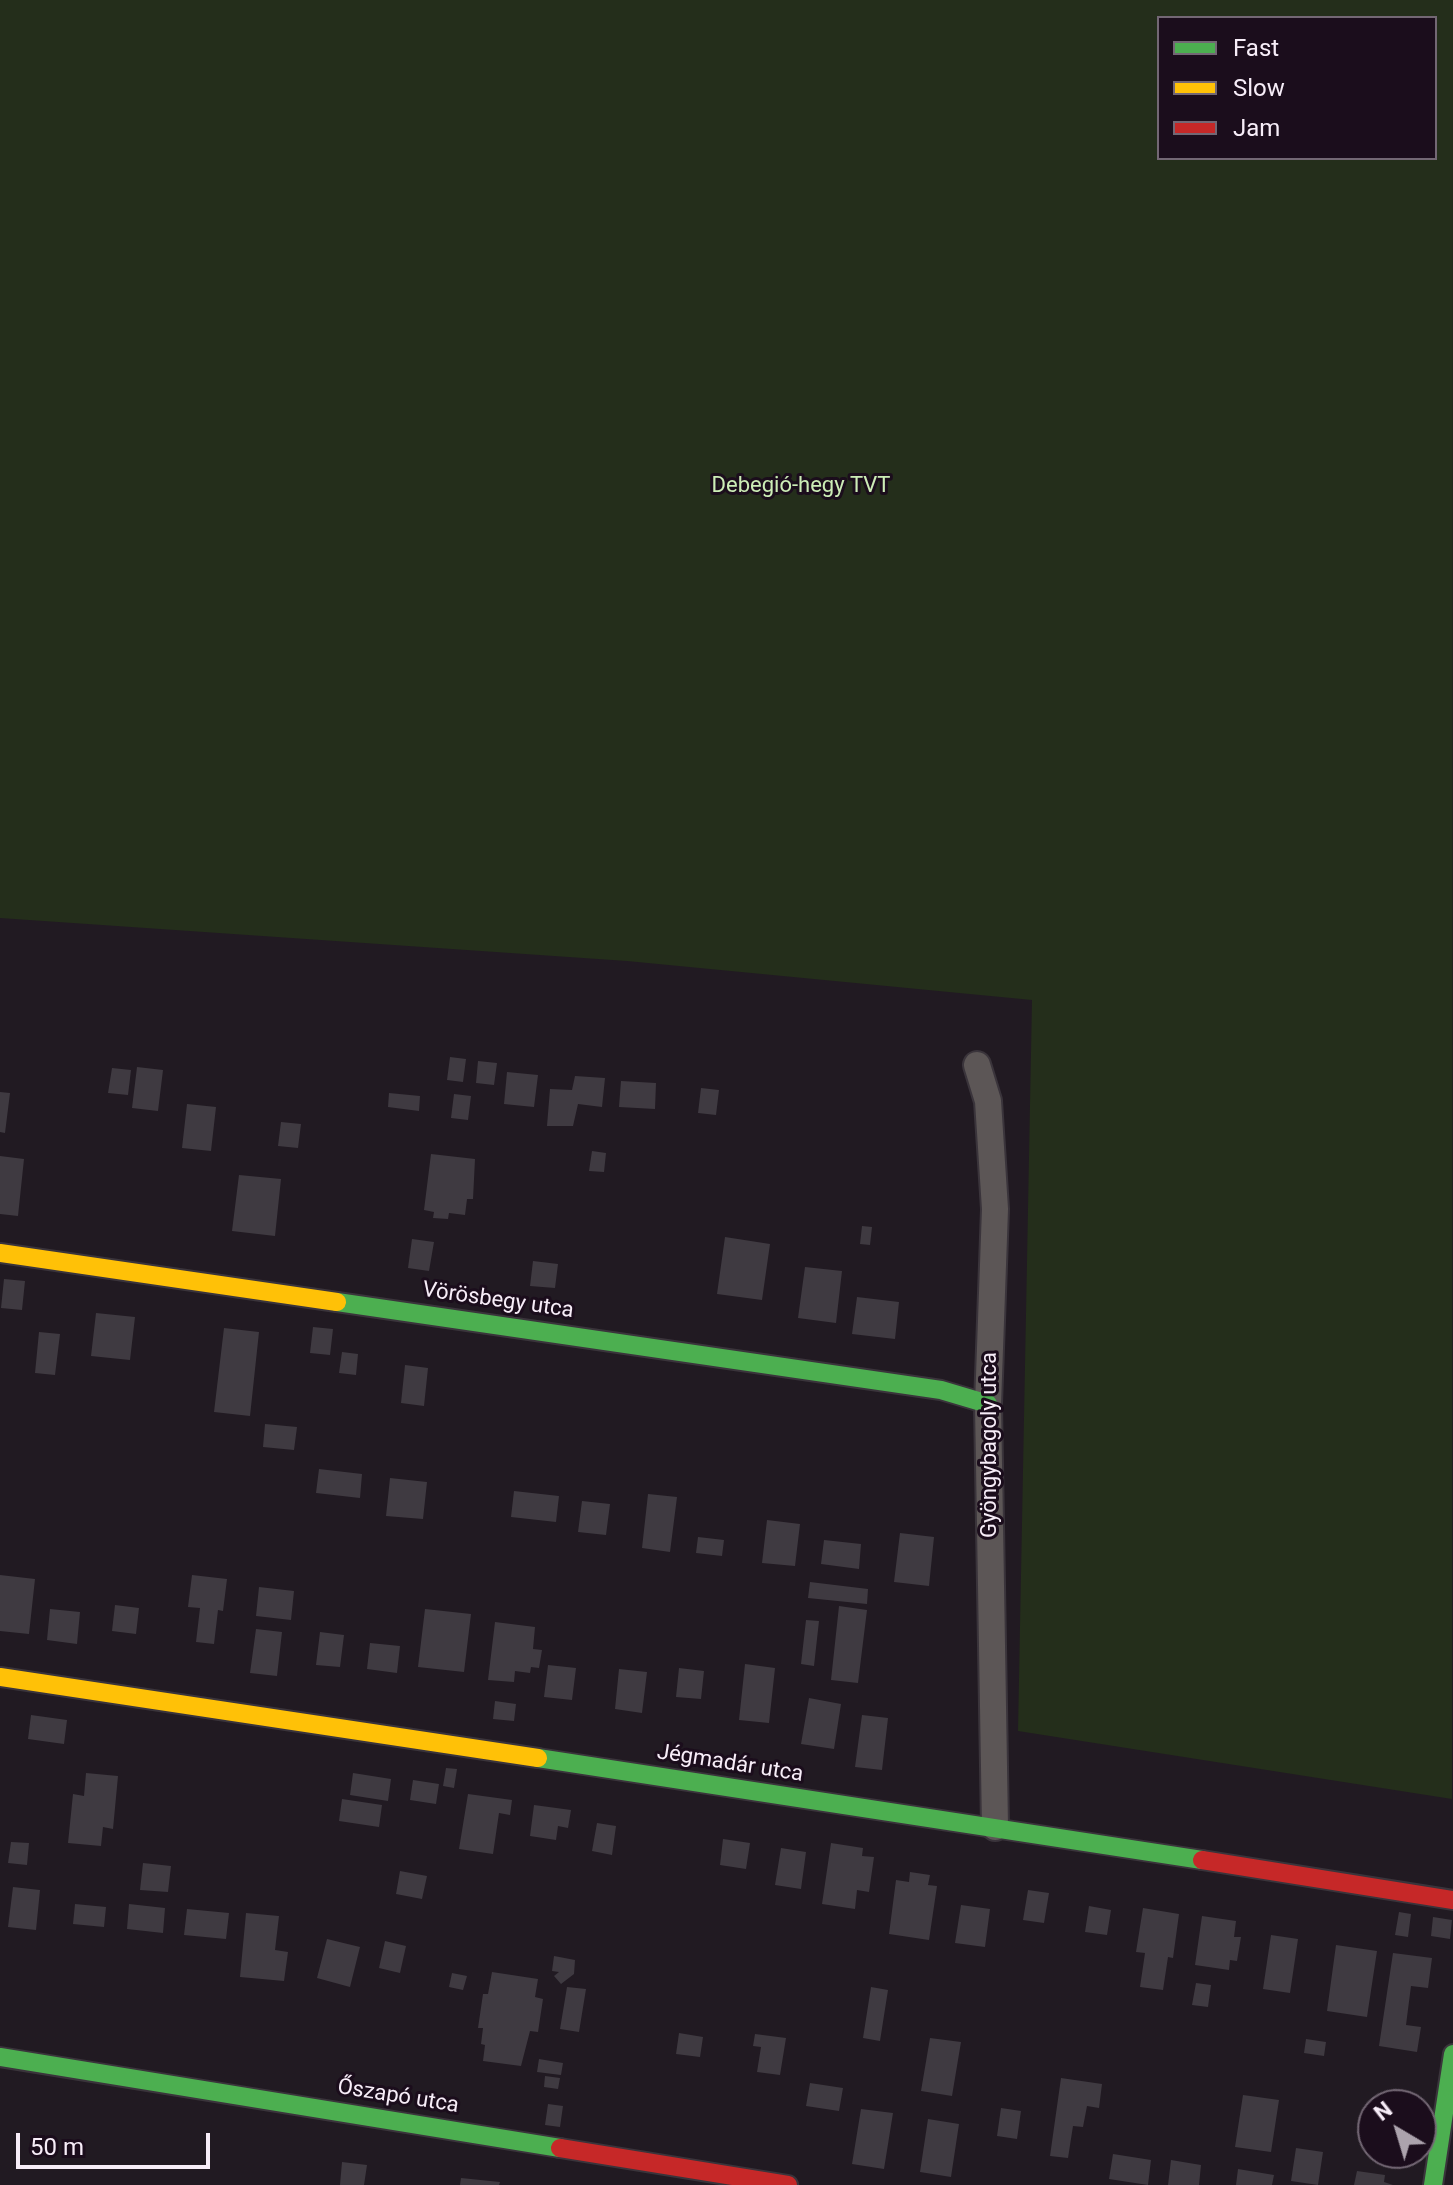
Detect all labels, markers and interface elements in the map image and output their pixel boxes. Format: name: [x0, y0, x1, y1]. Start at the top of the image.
legend: [1157, 16, 1437, 160]
text: Fast: [1233, 34, 1279, 62]
text: Slow: [1233, 74, 1285, 102]
text: Jam: [1233, 114, 1280, 142]
park label: Debegió-hegy TVT: [712, 473, 890, 499]
street label: Vörösbegy utca: [421, 1277, 575, 1325]
street label: Gyöngybagoly utca: [977, 1352, 1003, 1538]
street label: Jégmadár utca: [655, 1739, 805, 1789]
street label: Őszapó utca: [335, 2074, 461, 2120]
north arrow: [1357, 2089, 1437, 2169]
text: N: [1369, 2097, 1397, 2126]
scale bar: [20, 2117, 214, 2167]
text: 50 m: [30, 2133, 84, 2161]

